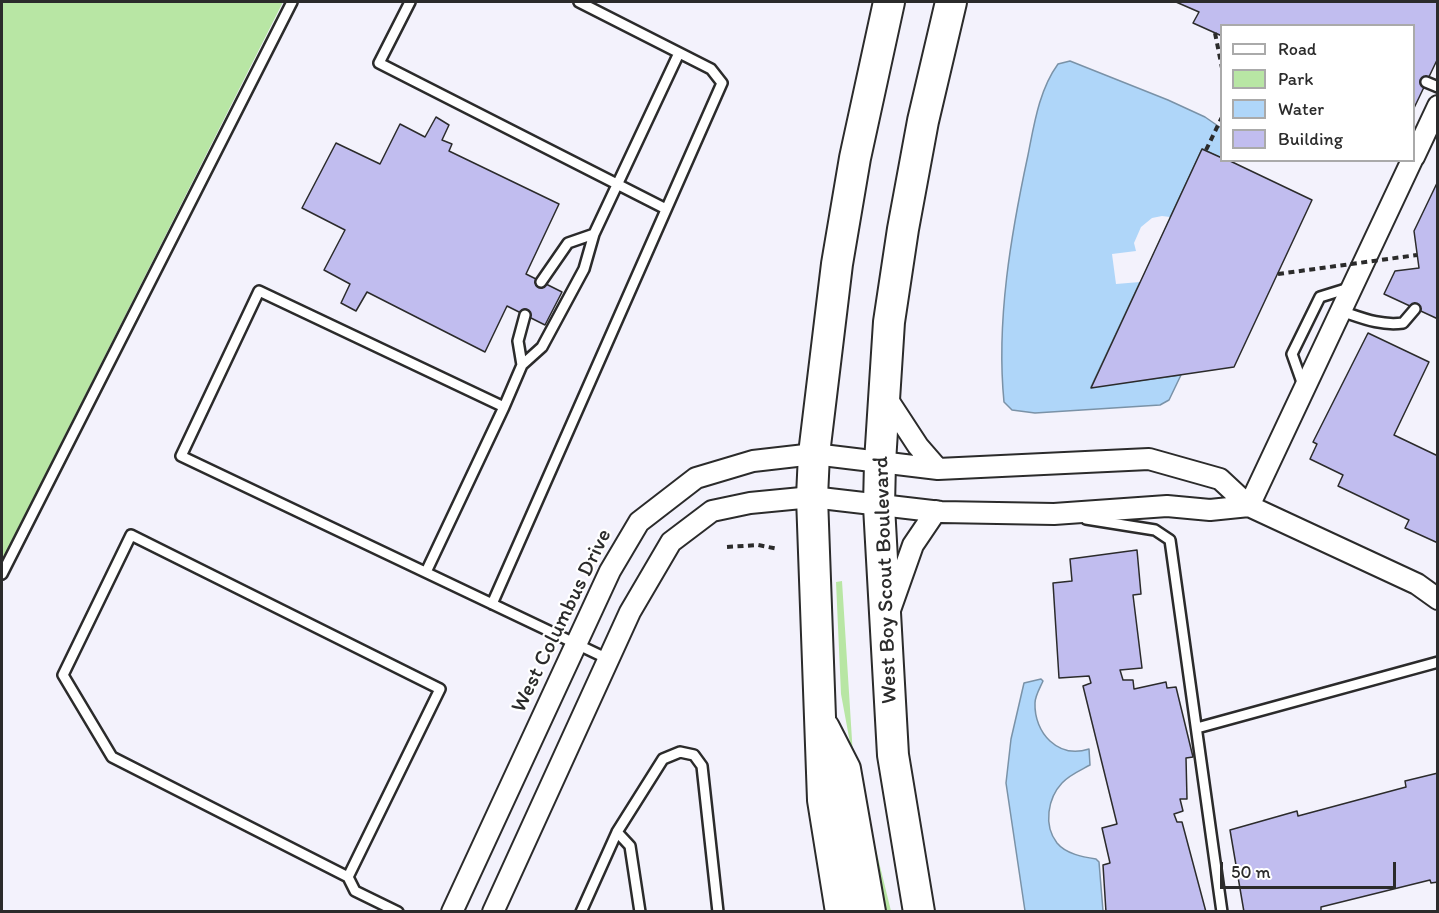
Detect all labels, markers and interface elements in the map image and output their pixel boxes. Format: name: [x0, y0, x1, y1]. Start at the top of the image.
legend: [1220, 24, 1415, 162]
text: Road: [1278, 38, 1317, 60]
text: Park: [1278, 68, 1313, 90]
text: Water: [1278, 98, 1324, 120]
text: Building: [1278, 128, 1343, 150]
street label: West Boy Scout Boulevard: [868, 455, 904, 705]
street label: West Columbus Drive: [506, 525, 618, 717]
scale bar: [1223, 850, 1398, 888]
text: 50 m: [1231, 861, 1271, 883]

